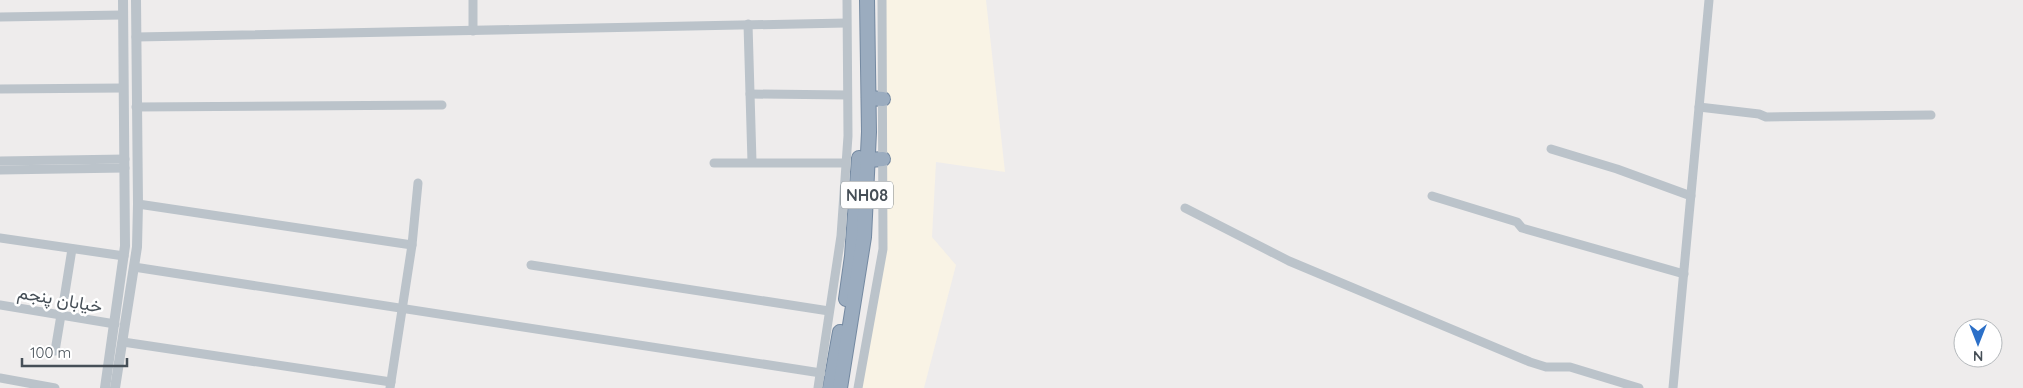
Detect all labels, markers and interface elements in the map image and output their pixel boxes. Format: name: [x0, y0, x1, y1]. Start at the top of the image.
road number: NH08: [841, 182, 893, 208]
street label: خیابان پنجم: [16, 280, 104, 319]
north arrow: [1953, 318, 2003, 368]
scale bar: [22, 336, 128, 368]
text: 100 m: [30, 343, 71, 362]
text: N: [1973, 347, 1983, 365]

